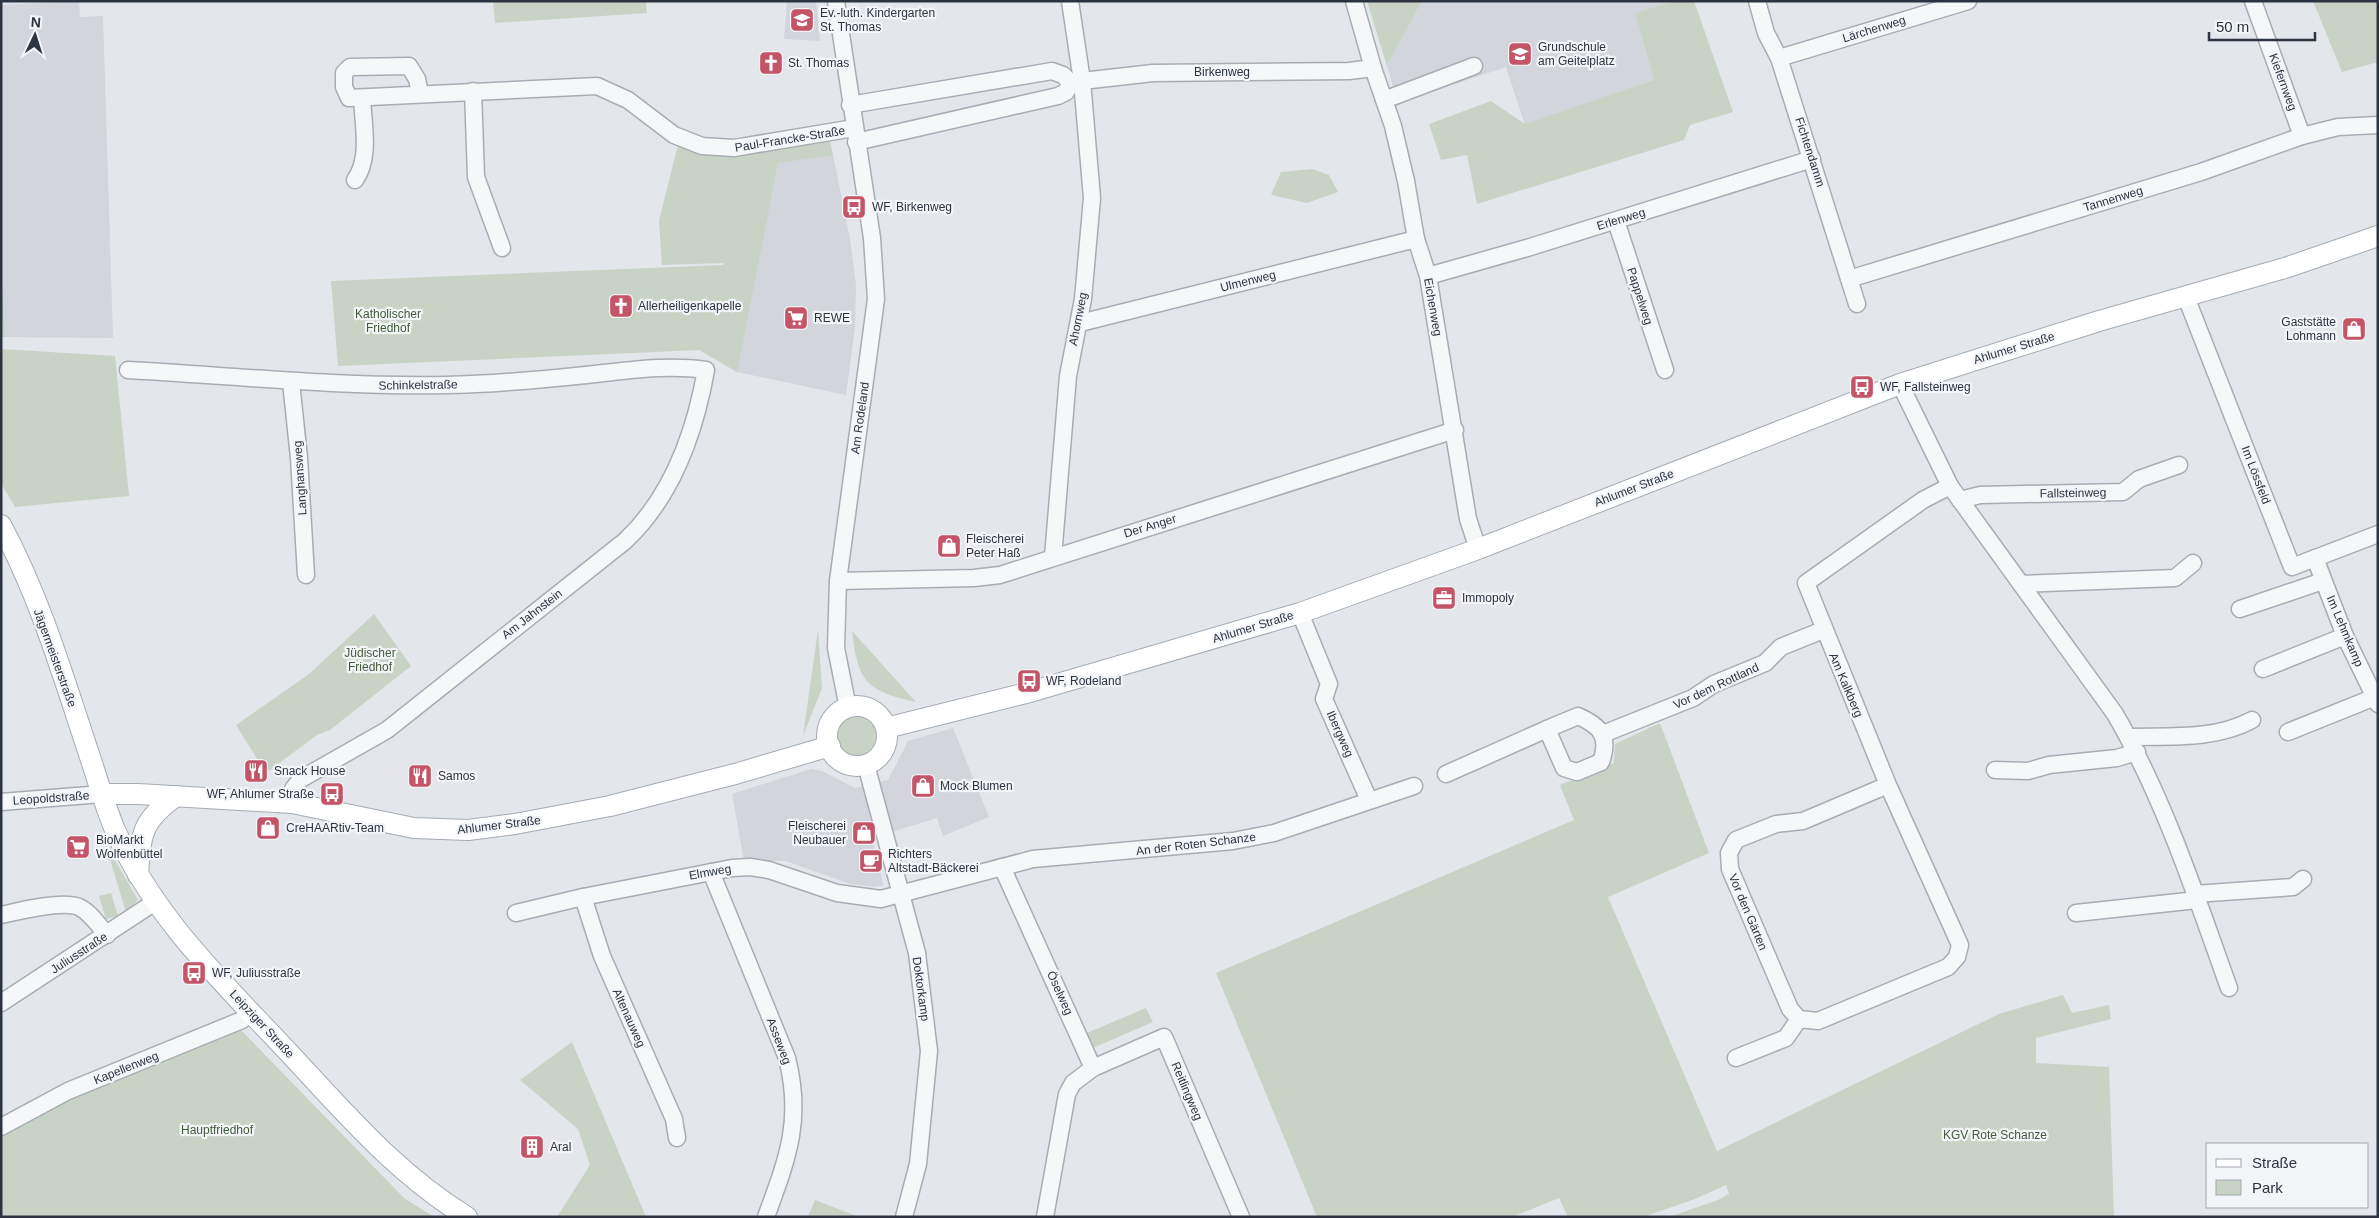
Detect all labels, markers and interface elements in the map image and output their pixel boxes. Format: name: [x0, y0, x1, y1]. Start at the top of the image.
place label: Ev.-luth. Kindergarten St. Thomas: [820, 6, 935, 34]
school or university icon: Ev.-luth. Kindergarten St. Thomas: [789, 7, 815, 33]
north arrow: [10, 10, 60, 60]
scale bar: [2209, 10, 2315, 42]
street label: Lärchenweg: [1841, 13, 1907, 45]
text: N: [30, 14, 42, 30]
text: 50 m: [2216, 18, 2249, 35]
place label: Grundschule am Geitelplatz: [1538, 40, 1615, 68]
school or university icon: Grundschule am Geitelplatz: [1507, 41, 1533, 67]
church icon: St. Thomas: [758, 50, 784, 76]
street label: Kiefernweg: [2266, 51, 2300, 113]
place label: St. Thomas: [788, 56, 849, 70]
street label: Birkenweg: [1194, 65, 1250, 79]
street label: Fichtendamm: [1792, 115, 1828, 189]
street label: Paul-Francke-Straße: [734, 123, 846, 155]
street label: Tannenweg: [2082, 183, 2144, 215]
bus stop icon: WF, Birkenweg: [841, 194, 867, 220]
place label: WF, Birkenweg: [872, 200, 952, 214]
street label: Erlenweg: [1595, 205, 1647, 233]
street label: Pappelweg: [1624, 266, 1656, 326]
street label: Ulmenweg: [1219, 267, 1277, 295]
street label: Eichenweg: [1421, 277, 1445, 337]
street label: Ahornweg: [1066, 291, 1090, 347]
church icon: Allerheiligenkapelle: [608, 293, 634, 319]
place label: Allerheiligenkapelle: [638, 299, 742, 313]
supermarket icon: REWE: [783, 305, 809, 331]
park label: Katholischer Friedhof: [355, 307, 421, 335]
place label: REWE: [814, 311, 850, 325]
place label: Gaststätte Lohmann: [2281, 315, 2336, 343]
shop icon: Gaststätte Lohmann: [2341, 316, 2367, 342]
street label: Ahlumer Straße: [1972, 329, 2057, 367]
bus stop icon: WF, Fallsteinweg: [1849, 374, 1875, 400]
street label: Schinkelstraße: [378, 377, 458, 393]
place label: WF, Fallsteinweg: [1880, 380, 1971, 394]
street label: Am Rodeland: [848, 381, 872, 455]
street label: Langhansweg: [290, 440, 310, 516]
street label: Im Lössfeld: [2238, 444, 2274, 506]
street label: Ahlumer Straße: [1592, 466, 1676, 510]
street label: Fallsteinweg: [2040, 485, 2106, 501]
street label: Der Anger: [1122, 511, 1178, 541]
place label: Fleischerei Peter Haß: [966, 532, 1024, 560]
shop icon: Fleischerei Peter Haß: [936, 533, 962, 559]
office icon: Immopoly: [1431, 585, 1457, 611]
street label: Am Jahnstein: [499, 586, 565, 642]
place label: Immopoly: [1462, 591, 1514, 605]
street label: Im Lehmkamp: [2324, 593, 2366, 669]
street label: Jägermeisterstraße: [31, 607, 79, 709]
street label: Ahlumer Straße: [1211, 608, 1296, 646]
park label: Jüdischer Friedhof: [344, 646, 396, 674]
street label: Am Kalkberg: [1826, 651, 1866, 719]
street label: Vor dem Rottland: [1671, 660, 1761, 712]
bus stop icon: WF, Rodeland: [1016, 668, 1042, 694]
place label: WF, Rodeland: [1046, 674, 1121, 688]
street label: Ibergweg: [1324, 709, 1356, 759]
restaurant icon: Snack House: [243, 758, 269, 784]
restaurant icon: Samos: [407, 763, 433, 789]
place label: Snack House: [274, 764, 346, 778]
place label: Samos: [438, 769, 475, 783]
shop icon: Mock Blumen: [910, 773, 936, 799]
place label: Mock Blumen: [940, 779, 1013, 793]
bus stop icon: WF, Ahlumer Straße: [319, 781, 345, 807]
place label: WF, Ahlumer Straße: [207, 787, 314, 801]
street label: Leopoldstraße: [12, 788, 90, 808]
street label: Ahlumer Straße: [456, 813, 542, 837]
shop icon: CreHAARtiv-Team: [255, 815, 281, 841]
place label: Fleischerei Neubauer: [788, 819, 846, 847]
shop icon: Fleischerei Neubauer: [851, 820, 877, 846]
place label: CreHAARtiv-Team: [286, 821, 384, 835]
street label: An der Roten Schanze: [1135, 830, 1257, 858]
place label: BioMarkt Wolfenbüttel: [96, 833, 163, 861]
supermarket icon: BioMarkt Wolfenbüttel: [65, 834, 91, 860]
place label: Richters Altstadt-Bäckerei: [888, 847, 979, 875]
cafe icon: Richters Altstadt-Bäckerei: [858, 848, 884, 874]
street label: Elmweg: [688, 861, 732, 883]
street label: Vor den Gärten: [1726, 872, 1770, 952]
street label: Juliusstraße: [48, 929, 110, 976]
street label: Doktorkamp: [910, 956, 932, 1022]
bus stop icon: WF, Juliusstraße: [181, 960, 207, 986]
place label: WF, Juliusstraße: [212, 966, 301, 980]
street label: Öselweg: [1044, 969, 1076, 1017]
street label: Leipziger Straße: [227, 987, 297, 1061]
street label: Altenauweg: [610, 987, 648, 1049]
street label: Asseweg: [764, 1016, 794, 1066]
street label: Kapellenweg: [92, 1049, 160, 1087]
street label: Reitlingweg: [1168, 1060, 1206, 1122]
park label: Hauptfriedhof: [181, 1123, 254, 1137]
park label: KGV Rote Schanze: [1943, 1128, 2047, 1142]
building icon: Aral: [519, 1134, 545, 1160]
place label: Aral: [550, 1140, 571, 1154]
legend: [2206, 1143, 2369, 1208]
text: Straße: [2252, 1154, 2297, 1171]
text: Park: [2252, 1179, 2283, 1196]

